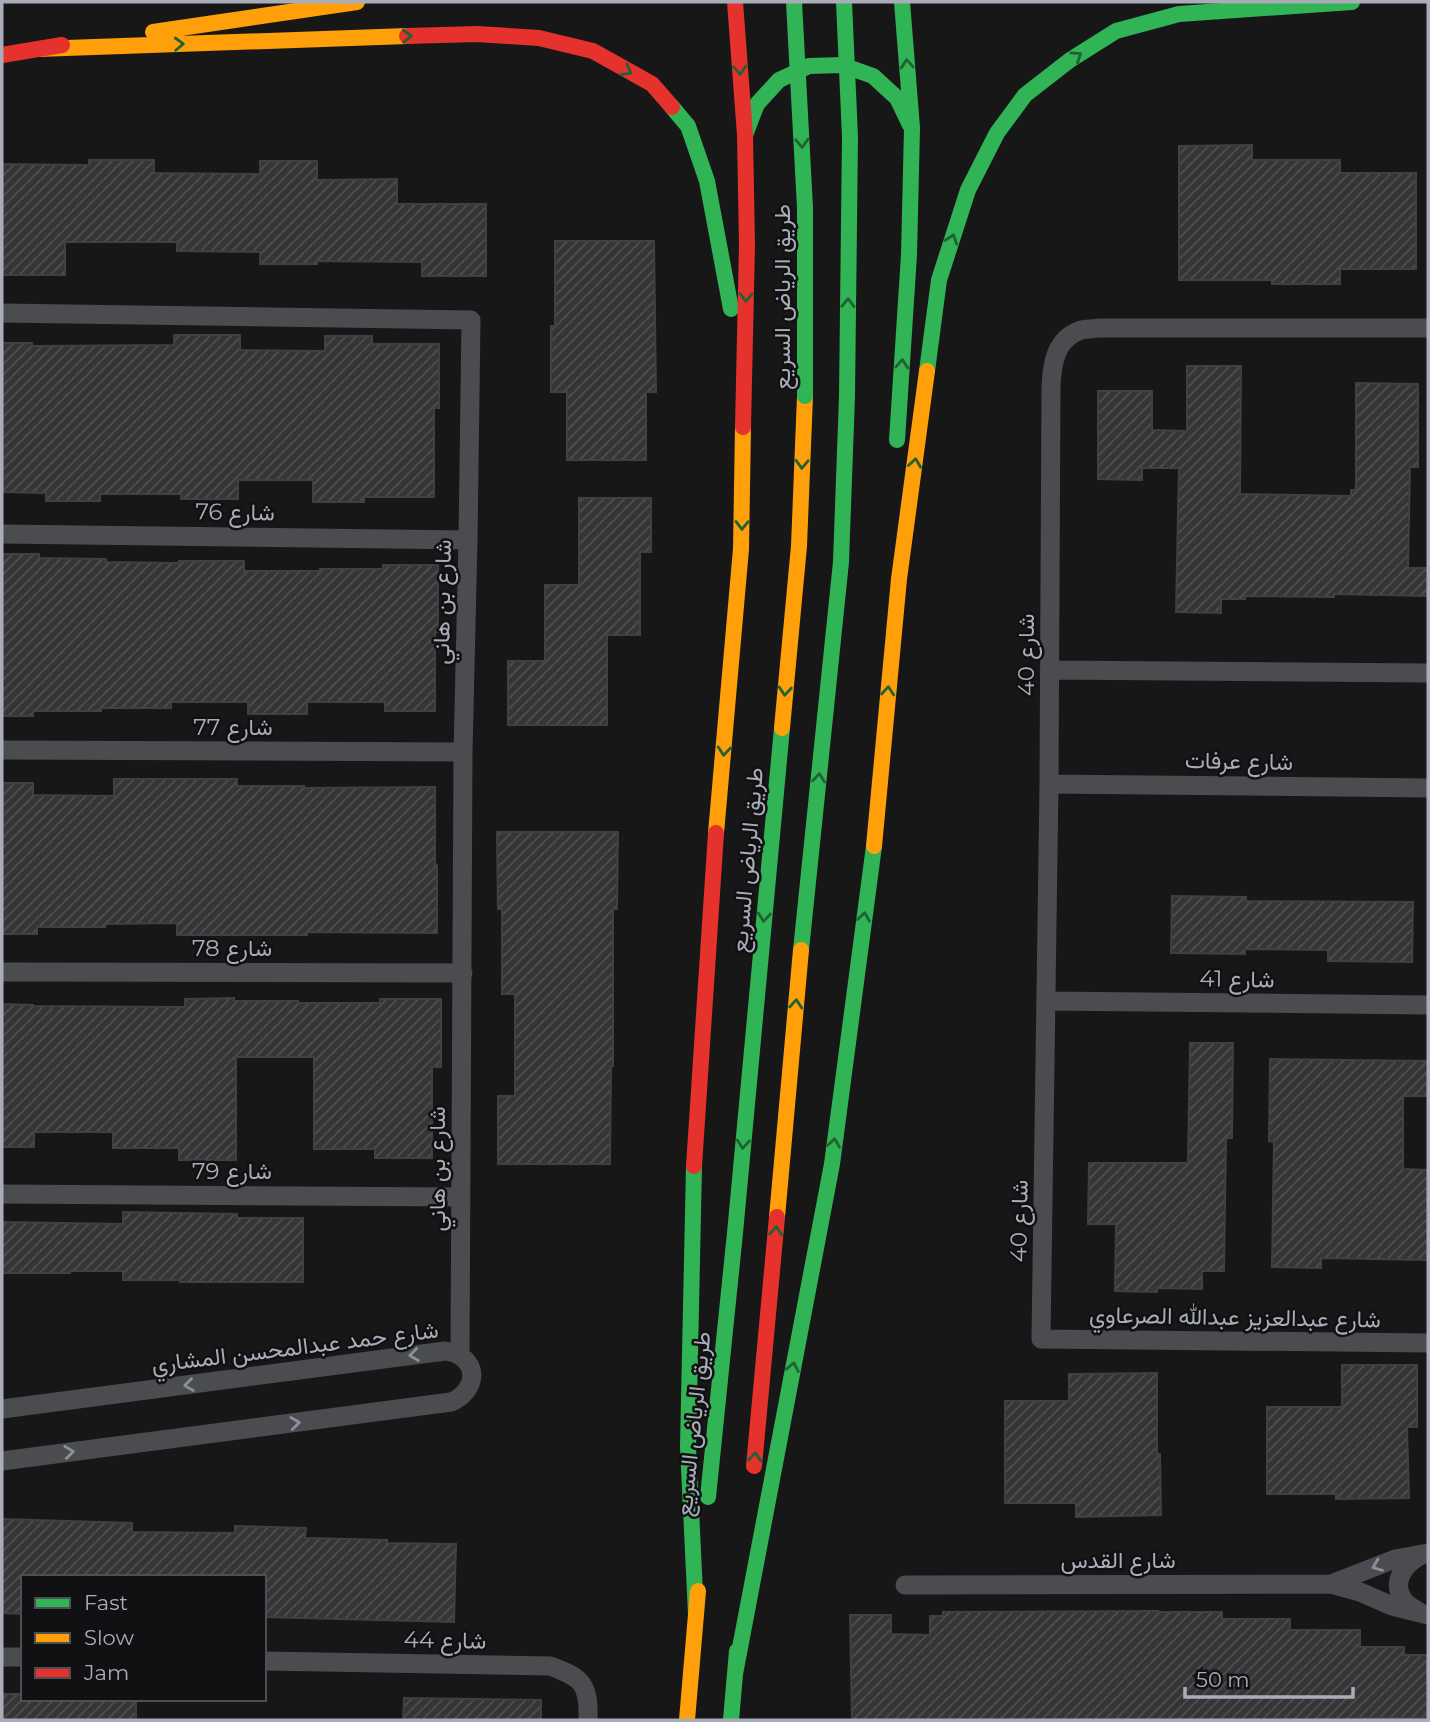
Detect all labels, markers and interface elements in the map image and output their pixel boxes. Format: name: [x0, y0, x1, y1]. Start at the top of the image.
one-way arrow: [402, 29, 413, 44]
one-way arrow: [175, 36, 185, 52]
one-way arrow: [1069, 52, 1082, 65]
one-way arrow: [900, 58, 915, 69]
one-way arrow: [620, 63, 633, 76]
one-way arrow: [732, 65, 747, 76]
one-way arrow: [794, 138, 809, 149]
street label: طريق الرياض السريع: [768, 204, 798, 390]
one-way arrow: [944, 234, 959, 246]
one-way arrow: [738, 292, 754, 303]
one-way arrow: [840, 298, 856, 308]
one-way arrow: [894, 359, 909, 370]
one-way arrow: [907, 457, 922, 469]
one-way arrow: [794, 459, 809, 470]
street label: شارع 76: [195, 497, 275, 529]
one-way arrow: [734, 520, 750, 530]
street label: شارع بن هاني: [427, 539, 462, 665]
street label: شارع 40: [1012, 614, 1042, 696]
one-way arrow: [881, 685, 896, 697]
one-way arrow: [778, 686, 793, 697]
street label: شارع 77: [193, 713, 273, 743]
one-way arrow: [717, 746, 732, 757]
street label: شارع عرفات: [1185, 746, 1293, 778]
street label: طريق الرياض السريع: [725, 766, 771, 954]
one-way arrow: [811, 772, 826, 783]
one-way arrow: [757, 912, 772, 923]
one-way arrow: [857, 912, 872, 923]
street label: شارع 78: [192, 934, 272, 964]
street label: شارع 41: [1199, 964, 1275, 996]
one-way arrow: [789, 998, 804, 1010]
street label: شارع بن هاني: [423, 1106, 456, 1232]
one-way arrow: [827, 1137, 842, 1149]
one-way arrow: [736, 1139, 751, 1150]
street label: شارع 79: [192, 1157, 272, 1187]
street label: شارع 40: [1004, 1179, 1036, 1263]
one-way arrow: [768, 1225, 783, 1236]
street label: شارع عبدالعزيز عبدالله الصرعاوي: [1089, 1300, 1381, 1339]
street label: شارع حمد عبدالمحسن المشاري: [150, 1316, 441, 1383]
street label: طريق الرياض السريع: [669, 1330, 719, 1518]
one-way arrow: [409, 1347, 420, 1362]
one-way arrow: [785, 1361, 800, 1373]
one-way arrow: [183, 1377, 195, 1392]
one-way arrow: [289, 1415, 301, 1430]
one-way arrow: [64, 1445, 75, 1460]
one-way arrow: [747, 1451, 762, 1462]
street label: شارع القدس: [1060, 1546, 1176, 1576]
one-way arrow: [1372, 1558, 1384, 1572]
legend: [21, 1575, 266, 1701]
text: Fast: [84, 1590, 128, 1615]
text: Slow: [84, 1625, 134, 1650]
street label: شارع 44: [403, 1625, 487, 1657]
scale bar: [1185, 1656, 1353, 1700]
text: Jam: [83, 1660, 129, 1685]
text: 50 m: [1196, 1667, 1250, 1692]

